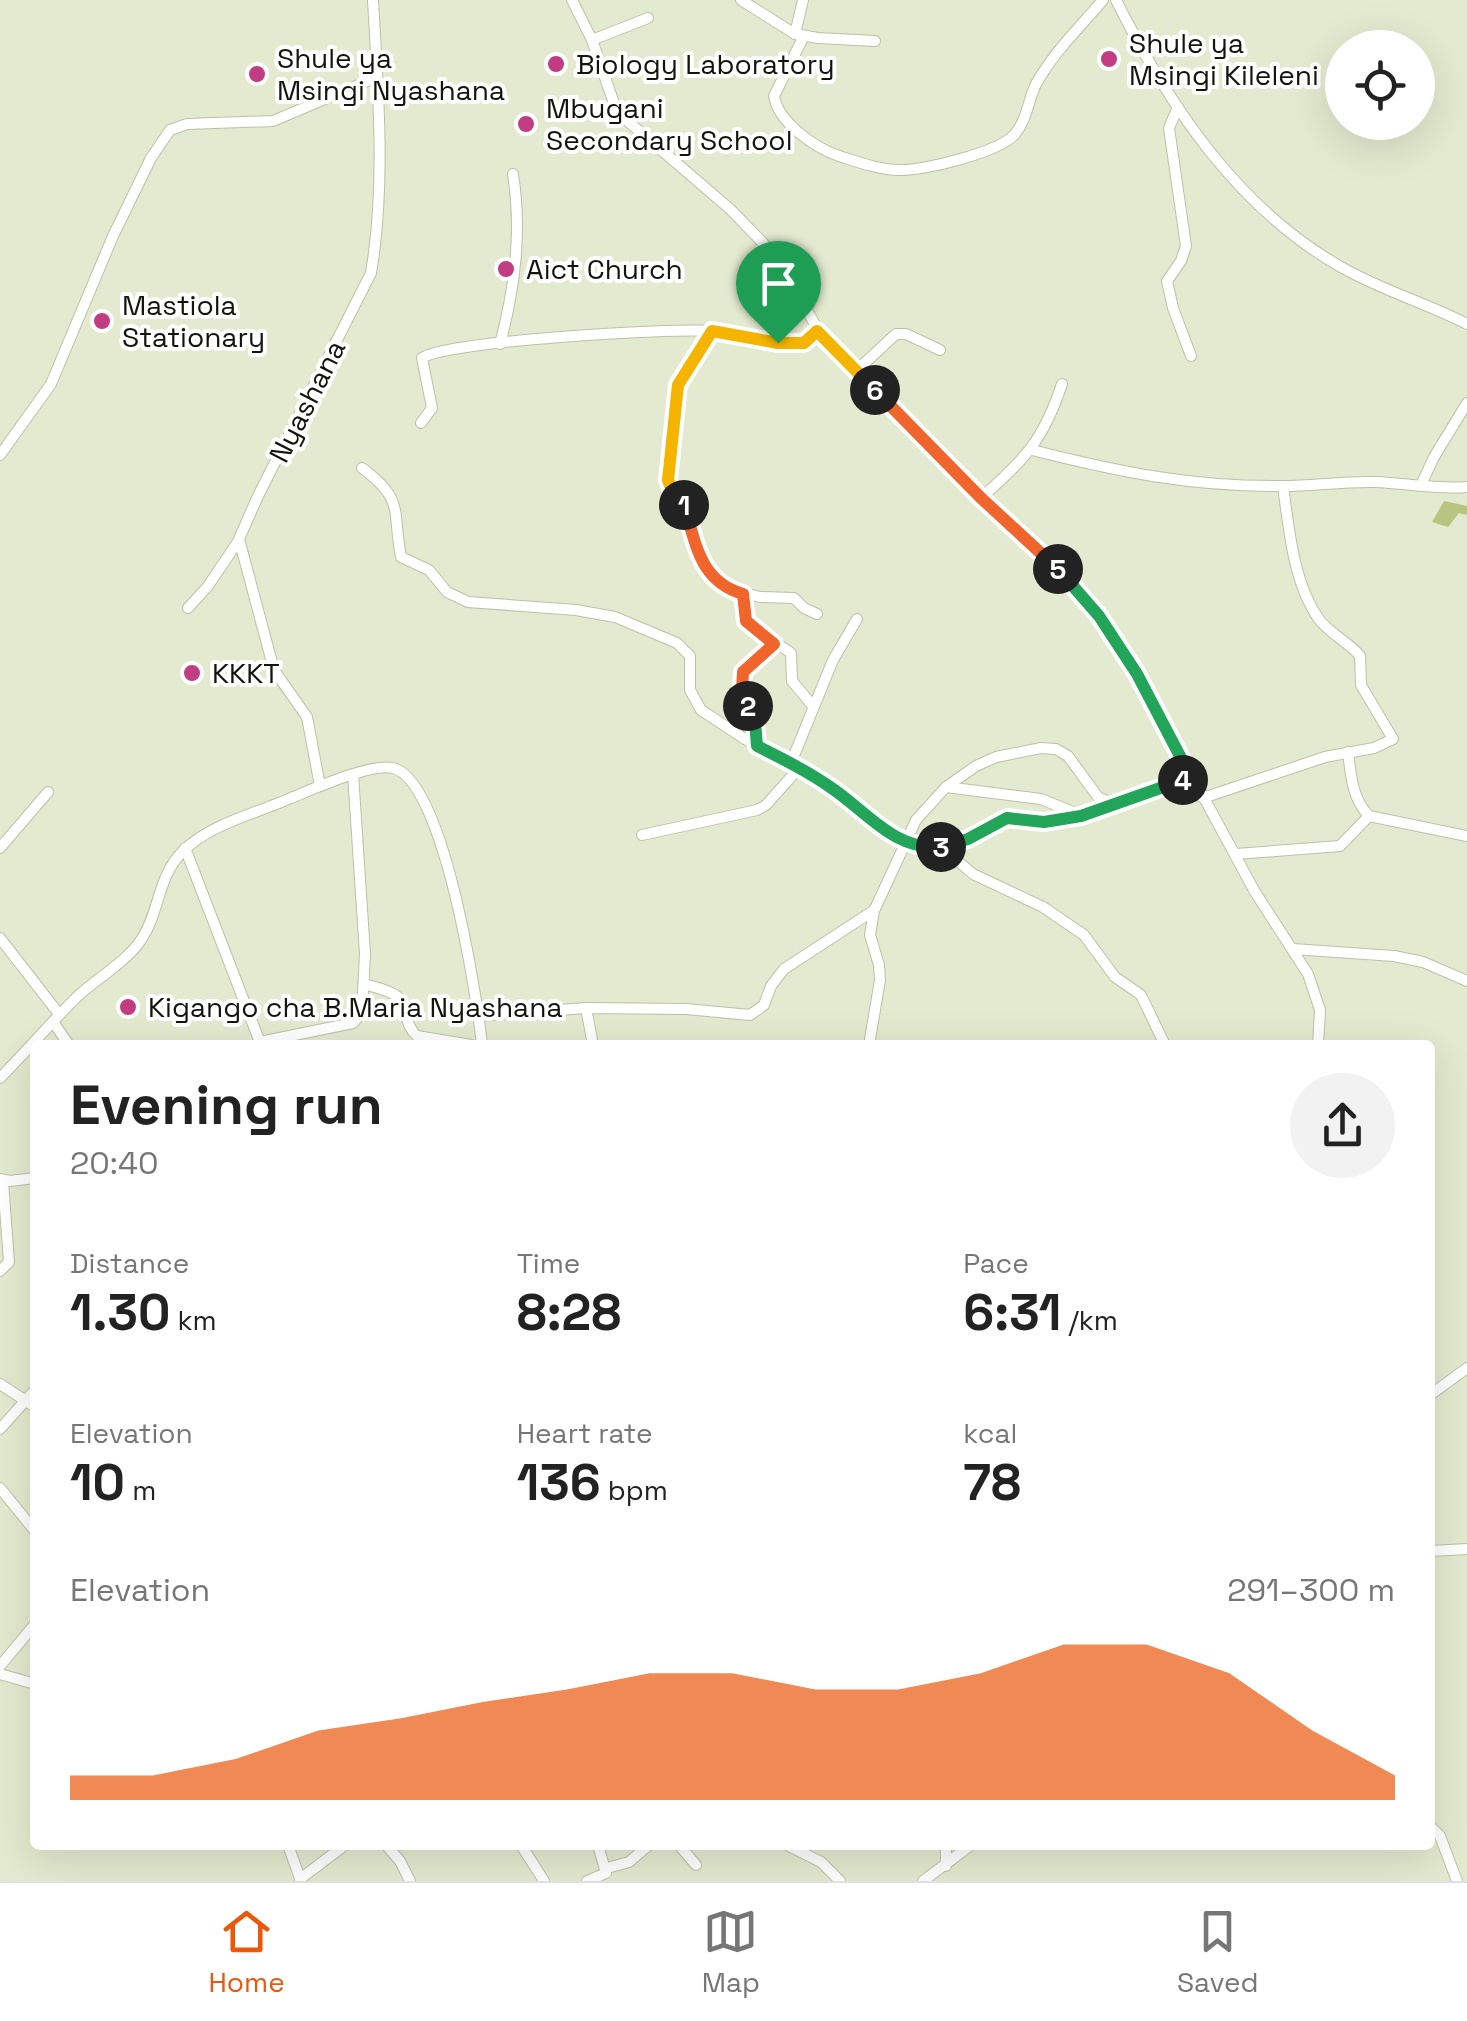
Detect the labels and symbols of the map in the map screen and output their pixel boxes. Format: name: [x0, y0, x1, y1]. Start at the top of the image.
place label: Shule ya Msingi Kileleni: [1129, 25, 1319, 93]
place label: Shule ya Msingi Nyashana: [277, 40, 505, 108]
place label: Biology Laboratory: [576, 46, 835, 82]
marker: Shule ya Msingi Kileleni: [1098, 48, 1120, 70]
marker: Biology Laboratory: [545, 53, 567, 75]
marker: Shule ya Msingi Nyashana: [246, 63, 268, 85]
place label: Mbugani Secondary School: [546, 90, 793, 158]
marker: Mbugani Secondary School: [515, 113, 537, 135]
pin: [736, 241, 821, 344]
place label: Aict Church: [526, 251, 683, 287]
marker: Aict Church: [495, 258, 517, 280]
place label: Mastiola Stationary: [122, 287, 265, 355]
marker: Mastiola Stationary: [91, 310, 113, 332]
street label: Nyashana: [261, 334, 353, 468]
pin: 6: [850, 365, 900, 415]
pin: 1: [659, 480, 709, 530]
pin: 5: [1033, 544, 1083, 594]
place label: KKKT: [212, 655, 280, 691]
marker: KKKT: [181, 662, 203, 684]
pin: 2: [723, 681, 773, 731]
pin: 4: [1158, 755, 1208, 805]
pin: 3: [916, 822, 966, 872]
place label: Kigango cha B.Maria Nyashana: [148, 989, 563, 1025]
marker: Kigango cha B.Maria Nyashana: [117, 996, 139, 1018]

